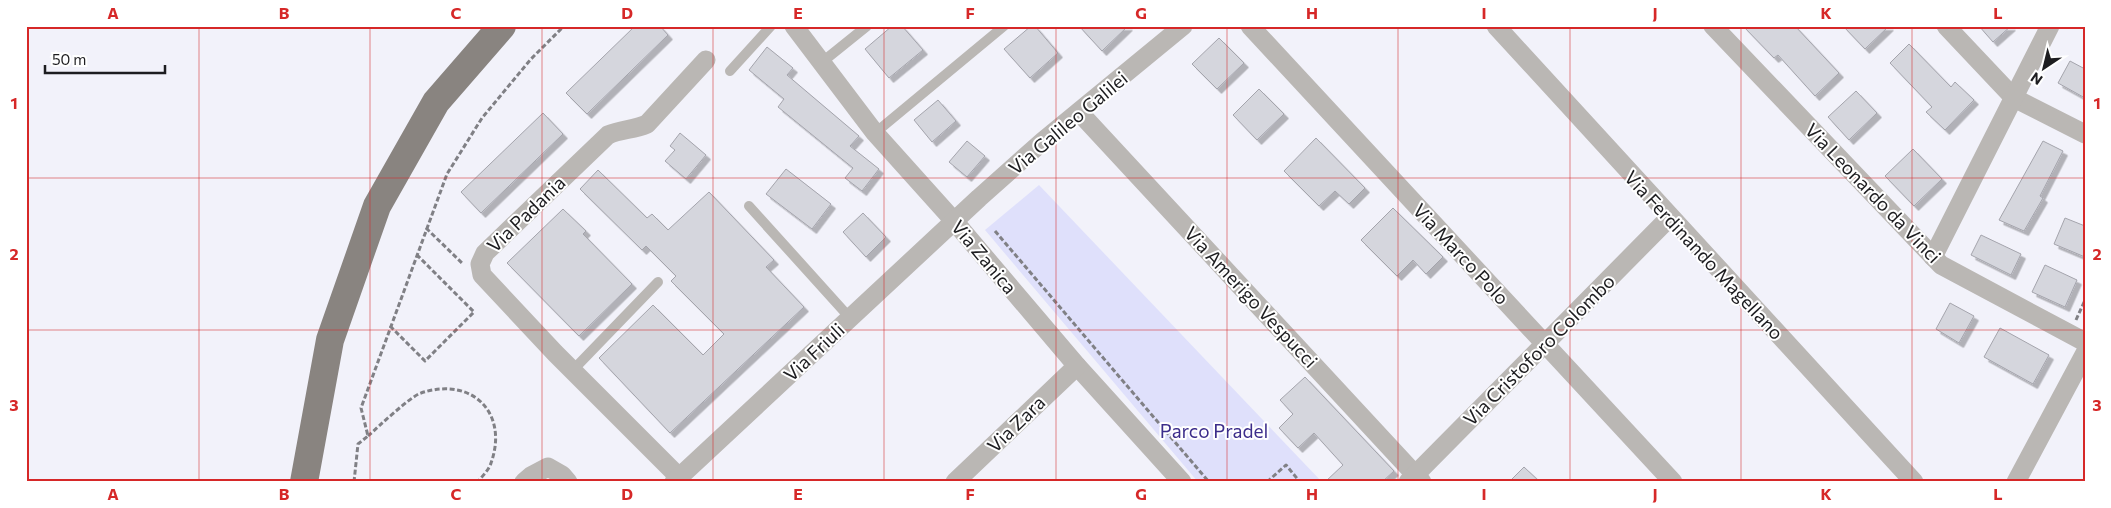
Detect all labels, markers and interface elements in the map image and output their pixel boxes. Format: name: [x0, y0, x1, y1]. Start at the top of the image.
text: A: [107, 3, 119, 22]
text: B: [279, 3, 290, 22]
text: C: [451, 3, 462, 22]
text: D: [621, 3, 633, 22]
text: E: [793, 3, 803, 22]
text: F: [965, 3, 975, 22]
text: G: [1135, 3, 1147, 22]
text: H: [1306, 3, 1318, 22]
text: I: [1481, 3, 1487, 22]
text: J: [1652, 3, 1658, 22]
text: K: [1820, 3, 1832, 22]
text: L: [1993, 3, 2003, 22]
scale bar: [45, 42, 165, 74]
north arrow: [2018, 42, 2068, 92]
text: 50 m: [52, 50, 86, 68]
street label: Via Galileo Galilei: [1004, 66, 1132, 179]
text: N: [2027, 69, 2045, 89]
text: 1: [10, 93, 18, 112]
text: 1: [2093, 93, 2101, 112]
street label: Via Leonardo da Vinci: [1801, 118, 1946, 267]
street label: Via Ferdinando Magellano: [1620, 165, 1789, 344]
street label: Via Padania: [482, 171, 570, 257]
street label: Via Marco Polo: [1409, 198, 1514, 309]
street label: Via Zanica: [947, 215, 1022, 298]
street label: Via Amerigo Vespucci: [1180, 221, 1323, 372]
text: 2: [9, 244, 19, 263]
text: 2: [2092, 244, 2102, 263]
street label: Via Cristoforo Colombo: [1458, 269, 1619, 430]
street label: Via Friuli: [778, 318, 849, 386]
street label: Via Zara: [982, 391, 1049, 457]
text: 3: [9, 395, 19, 414]
text: 3: [2092, 395, 2102, 414]
park label: Parco Pradel: [1160, 419, 1268, 442]
text: A: [107, 484, 119, 503]
text: B: [279, 484, 290, 503]
text: C: [451, 484, 462, 503]
text: D: [621, 484, 633, 503]
text: E: [793, 484, 803, 503]
text: F: [965, 484, 975, 503]
text: G: [1135, 484, 1147, 503]
text: H: [1306, 484, 1318, 503]
text: I: [1481, 484, 1487, 503]
text: J: [1652, 484, 1658, 503]
text: K: [1820, 484, 1832, 503]
text: L: [1993, 484, 2003, 503]

